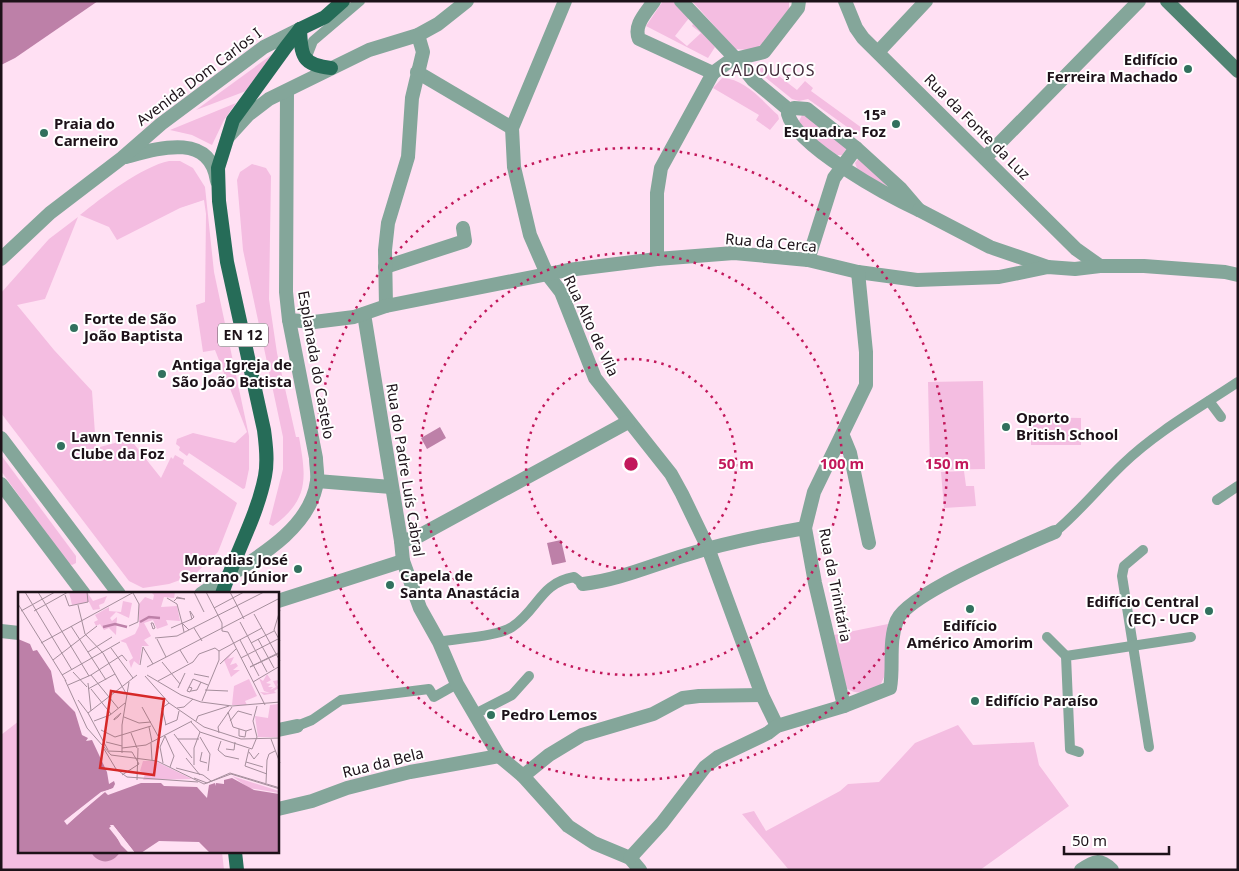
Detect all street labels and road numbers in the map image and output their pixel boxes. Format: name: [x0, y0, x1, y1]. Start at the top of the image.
street label: Avenida Dom Carlos I: [132, 23, 265, 130]
street label: Rua da Fonte da Luz: [920, 69, 1035, 184]
street label: Rua da Cerca: [724, 228, 818, 256]
street label: Rua Alto de Vila: [560, 272, 624, 379]
street label: Esplanada do Castelo: [294, 289, 340, 441]
road number: EN 12: [218, 324, 268, 346]
street label: Rua do Padre Luís Cabral: [382, 382, 430, 558]
street label: Rua da Trinitária: [815, 526, 857, 643]
street label: Rua da Bela: [340, 742, 425, 782]

